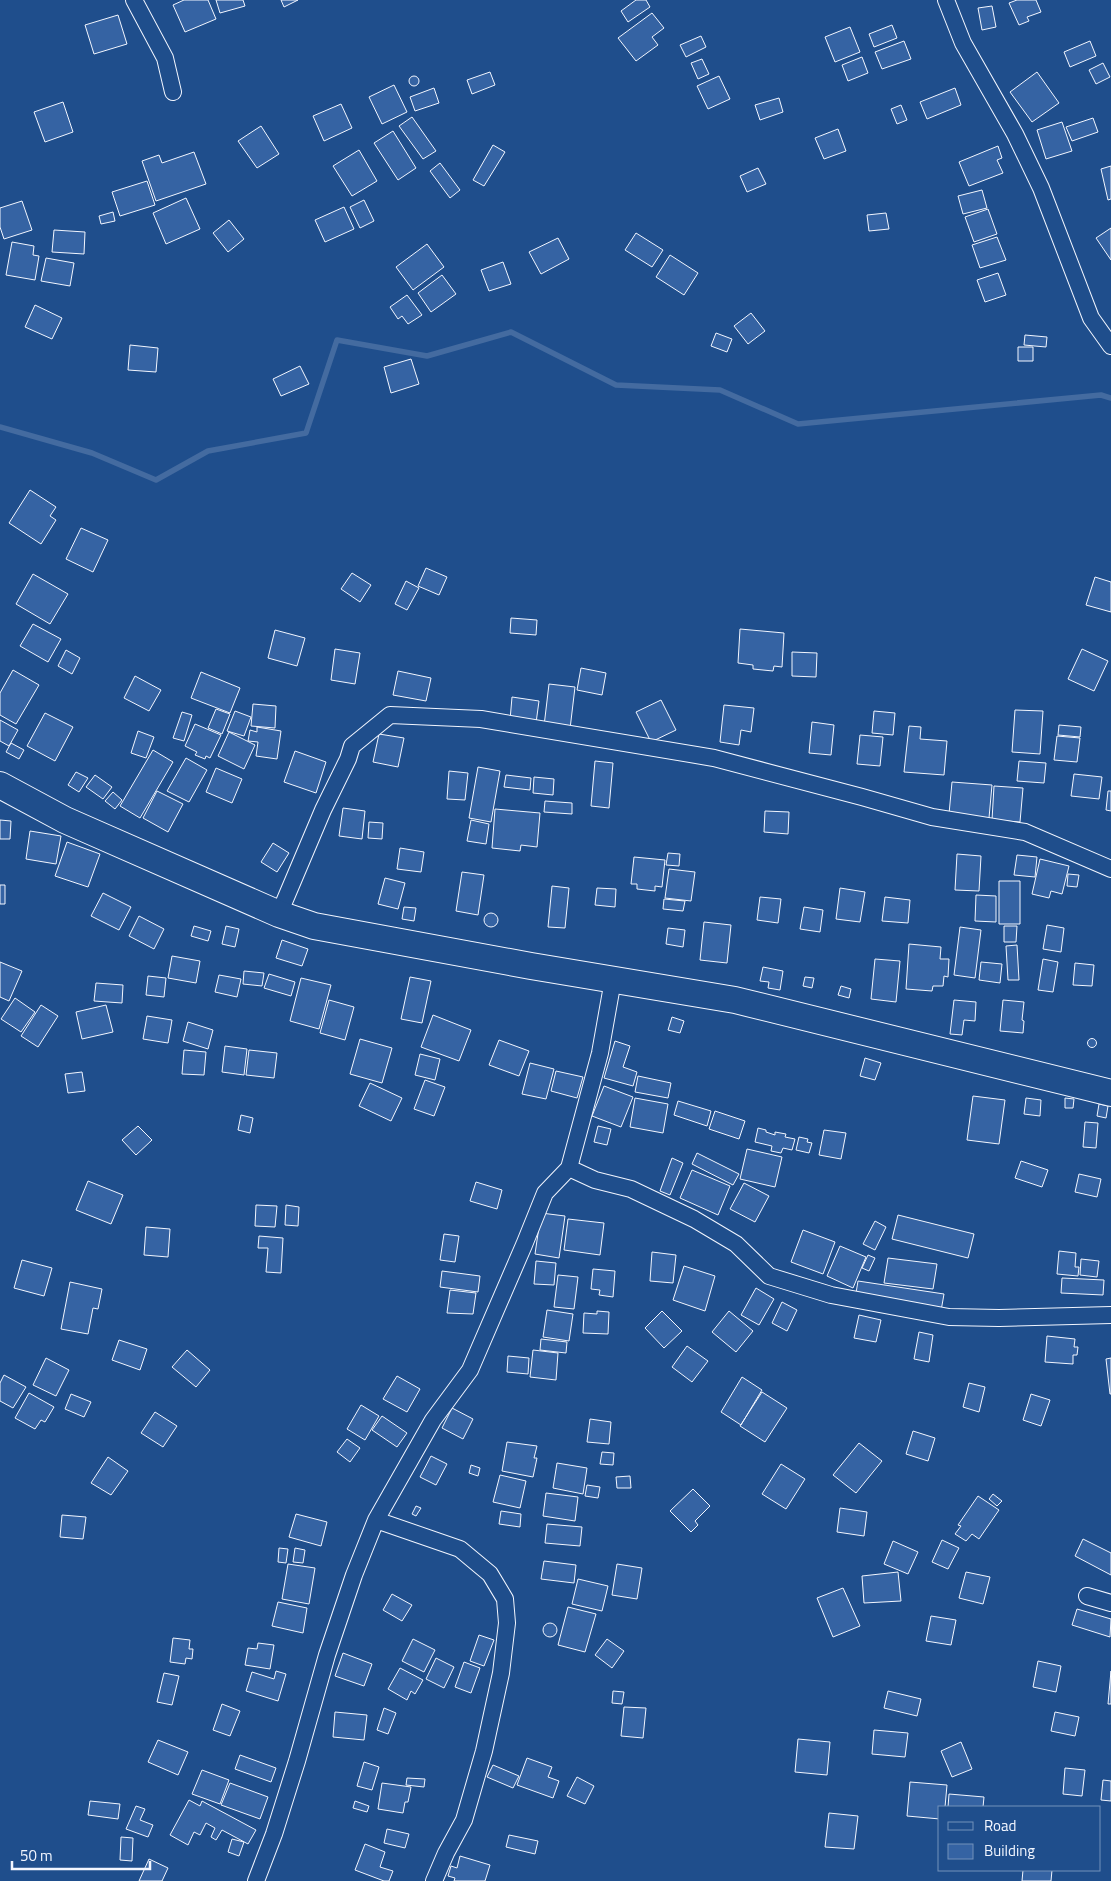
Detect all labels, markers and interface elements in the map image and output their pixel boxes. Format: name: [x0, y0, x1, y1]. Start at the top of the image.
legend: [938, 1806, 1101, 1871]
text: Road: [984, 1814, 1016, 1837]
scale bar: [12, 1838, 150, 1870]
text: Building: [984, 1839, 1035, 1862]
text: 50 m: [20, 1844, 53, 1867]

